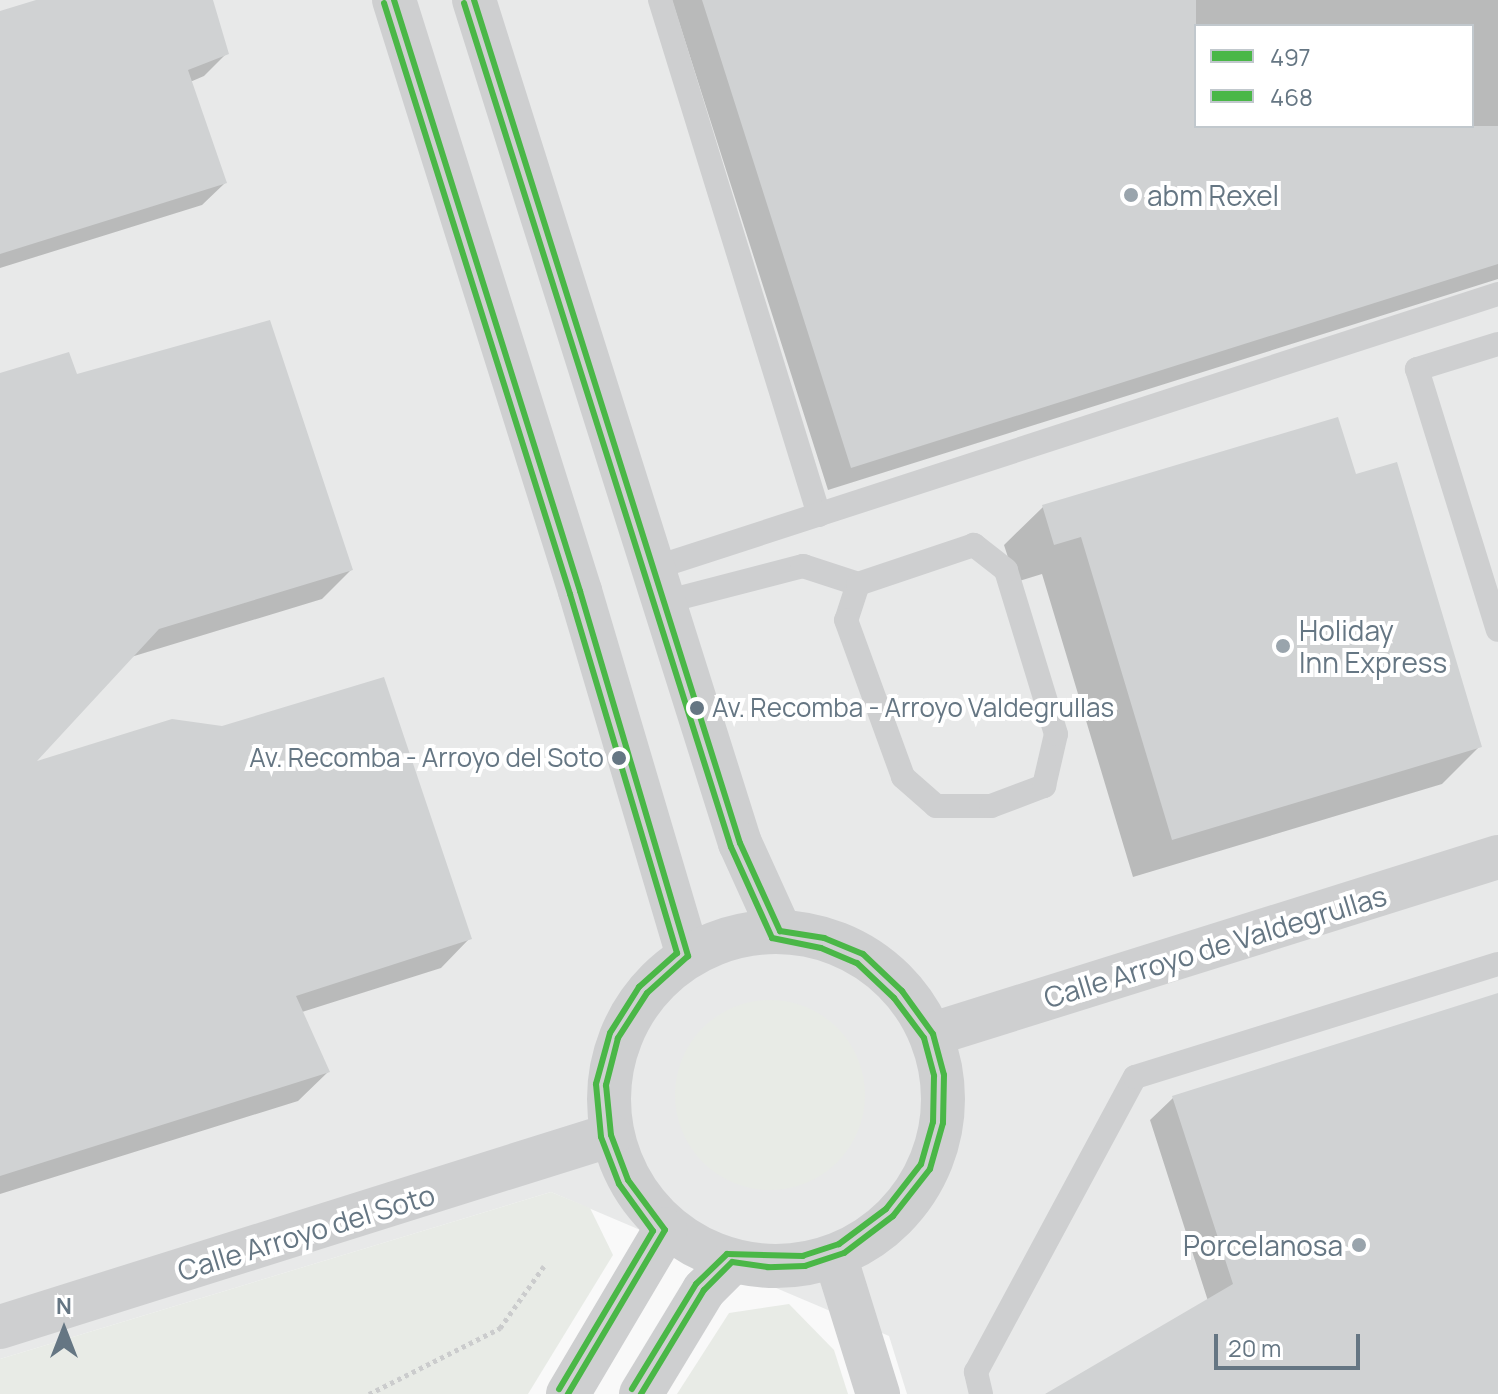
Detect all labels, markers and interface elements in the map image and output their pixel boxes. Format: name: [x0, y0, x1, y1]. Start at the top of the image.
legend: [1194, 24, 1474, 128]
text: 497: [1270, 40, 1311, 73]
text: 468: [1270, 80, 1313, 113]
place label: abm Rexel: [1147, 178, 1279, 212]
marker: abm Rexel: [1122, 186, 1140, 204]
place label: Holiday Inn Express: [1299, 613, 1447, 679]
marker: Holiday Inn Express: [1274, 637, 1292, 655]
place label: Av. Recomba - Arroyo Valdegrullas: [712, 692, 1114, 724]
marker: Av. Recomba - Arroyo Valdegrullas: [689, 700, 705, 716]
place label: Av. Recomba - Arroyo del Soto: [249, 742, 604, 774]
marker: Av. Recomba - Arroyo del Soto: [611, 750, 627, 766]
street label: Calle Arroyo de Valdegrullas: [1040, 878, 1390, 1014]
street label: Calle Arroyo del Soto: [174, 1177, 438, 1287]
place label: Porcelanosa: [1183, 1228, 1343, 1262]
marker: Porcelanosa: [1350, 1236, 1368, 1254]
north arrow: [24, 1290, 104, 1370]
text: N: [56, 1291, 72, 1321]
scale bar: [1218, 1318, 1364, 1368]
text: 20 m: [1228, 1331, 1281, 1364]

